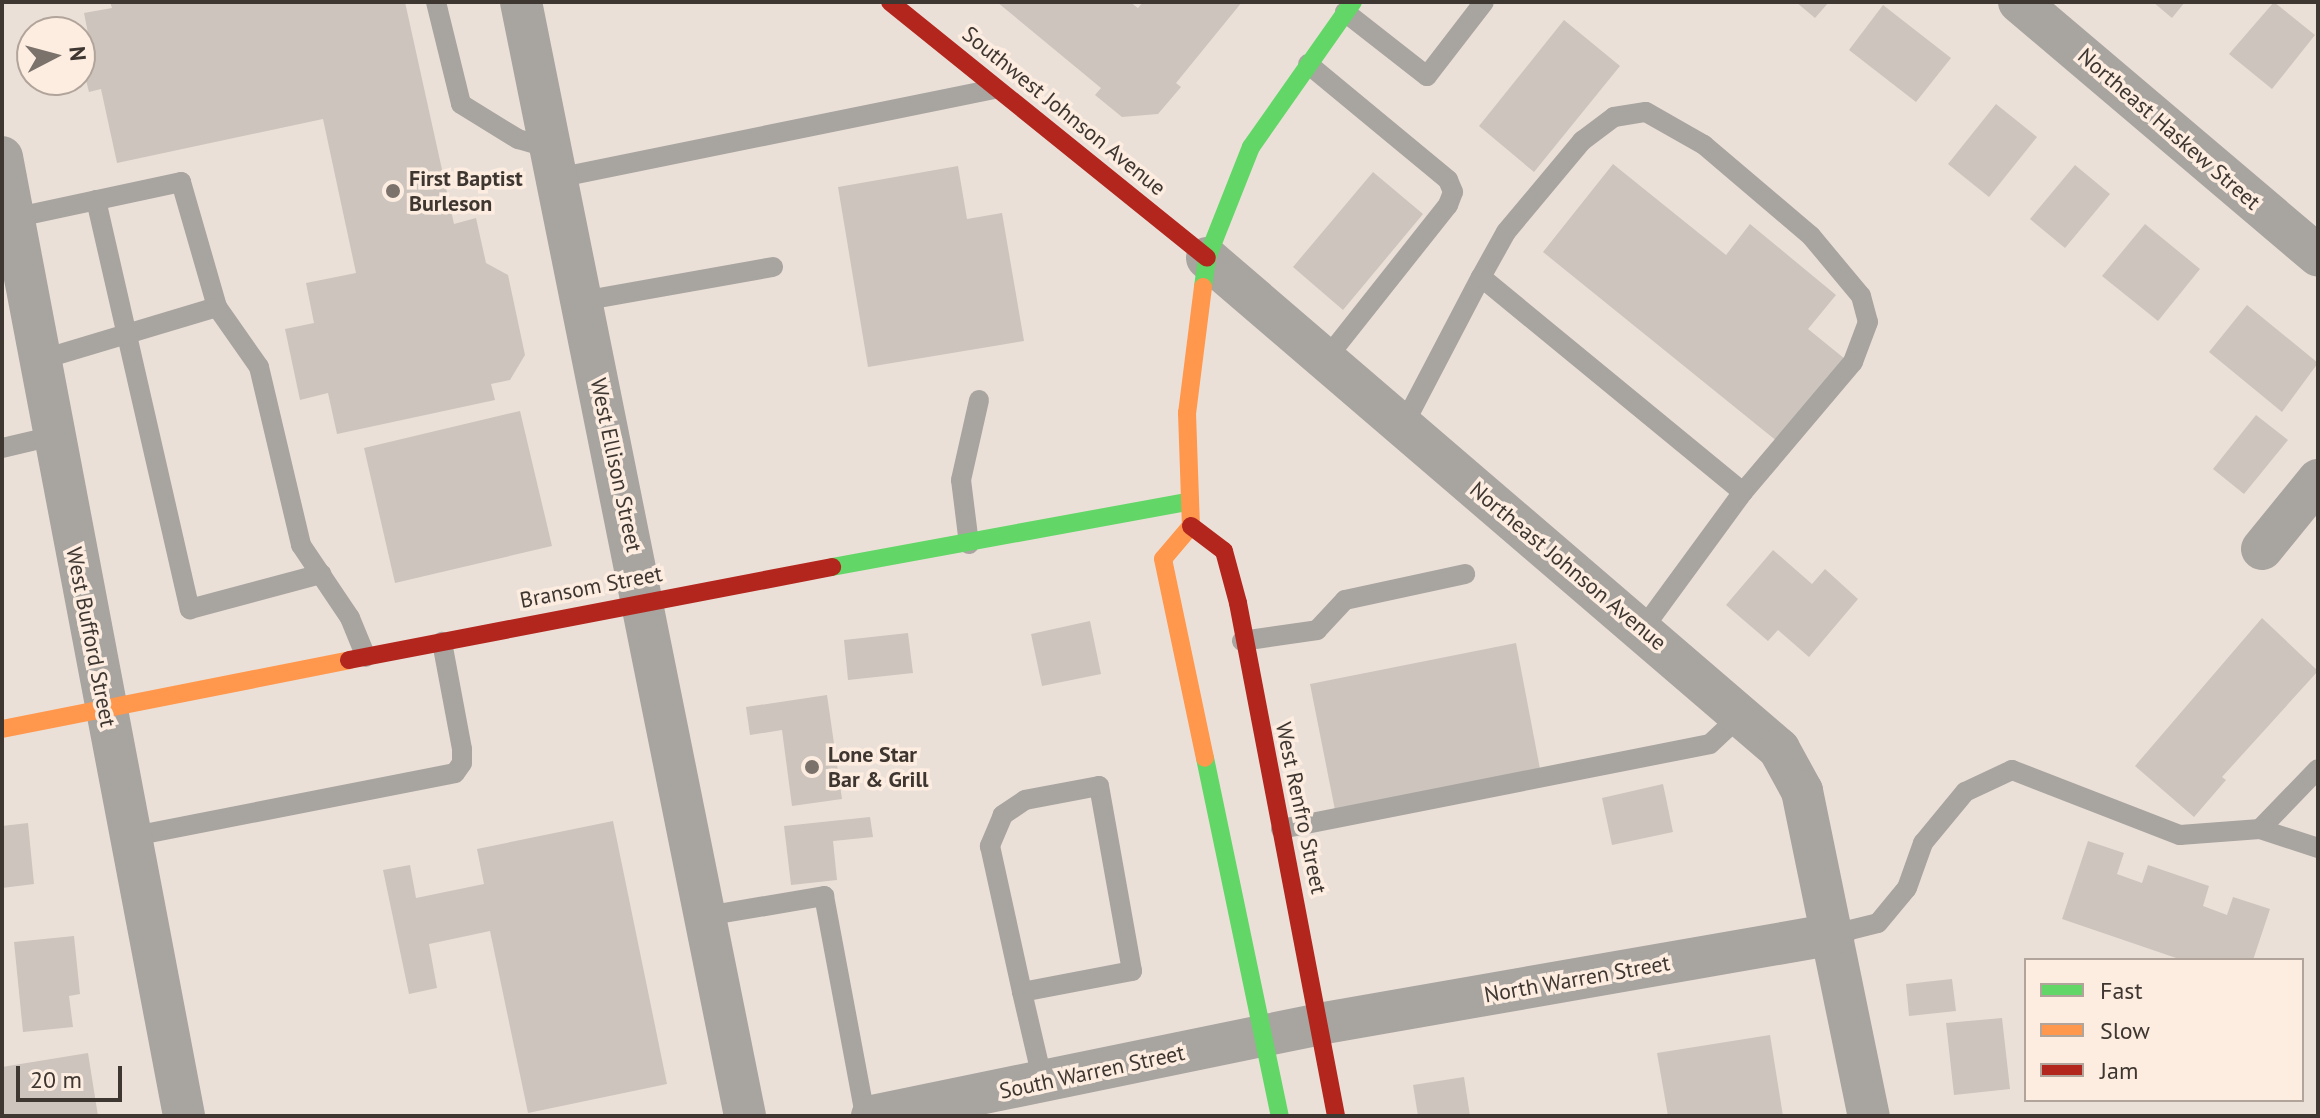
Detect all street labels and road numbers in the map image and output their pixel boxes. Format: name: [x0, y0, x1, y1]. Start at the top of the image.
street label: Southwest Johnson Avenue: [957, 21, 1171, 201]
street label: Northeast Haskew Street: [2072, 43, 2266, 215]
street label: West Ellison Street: [585, 376, 647, 554]
street label: Northeast Johnson Avenue: [1464, 476, 1672, 656]
street label: West Bufford Street: [61, 545, 121, 729]
street label: Bransom Street: [518, 560, 664, 614]
street label: West Renfro Street: [1270, 720, 1332, 896]
street label: North Warren Street: [1482, 950, 1672, 1008]
street label: South Warren Street: [997, 1039, 1187, 1105]

